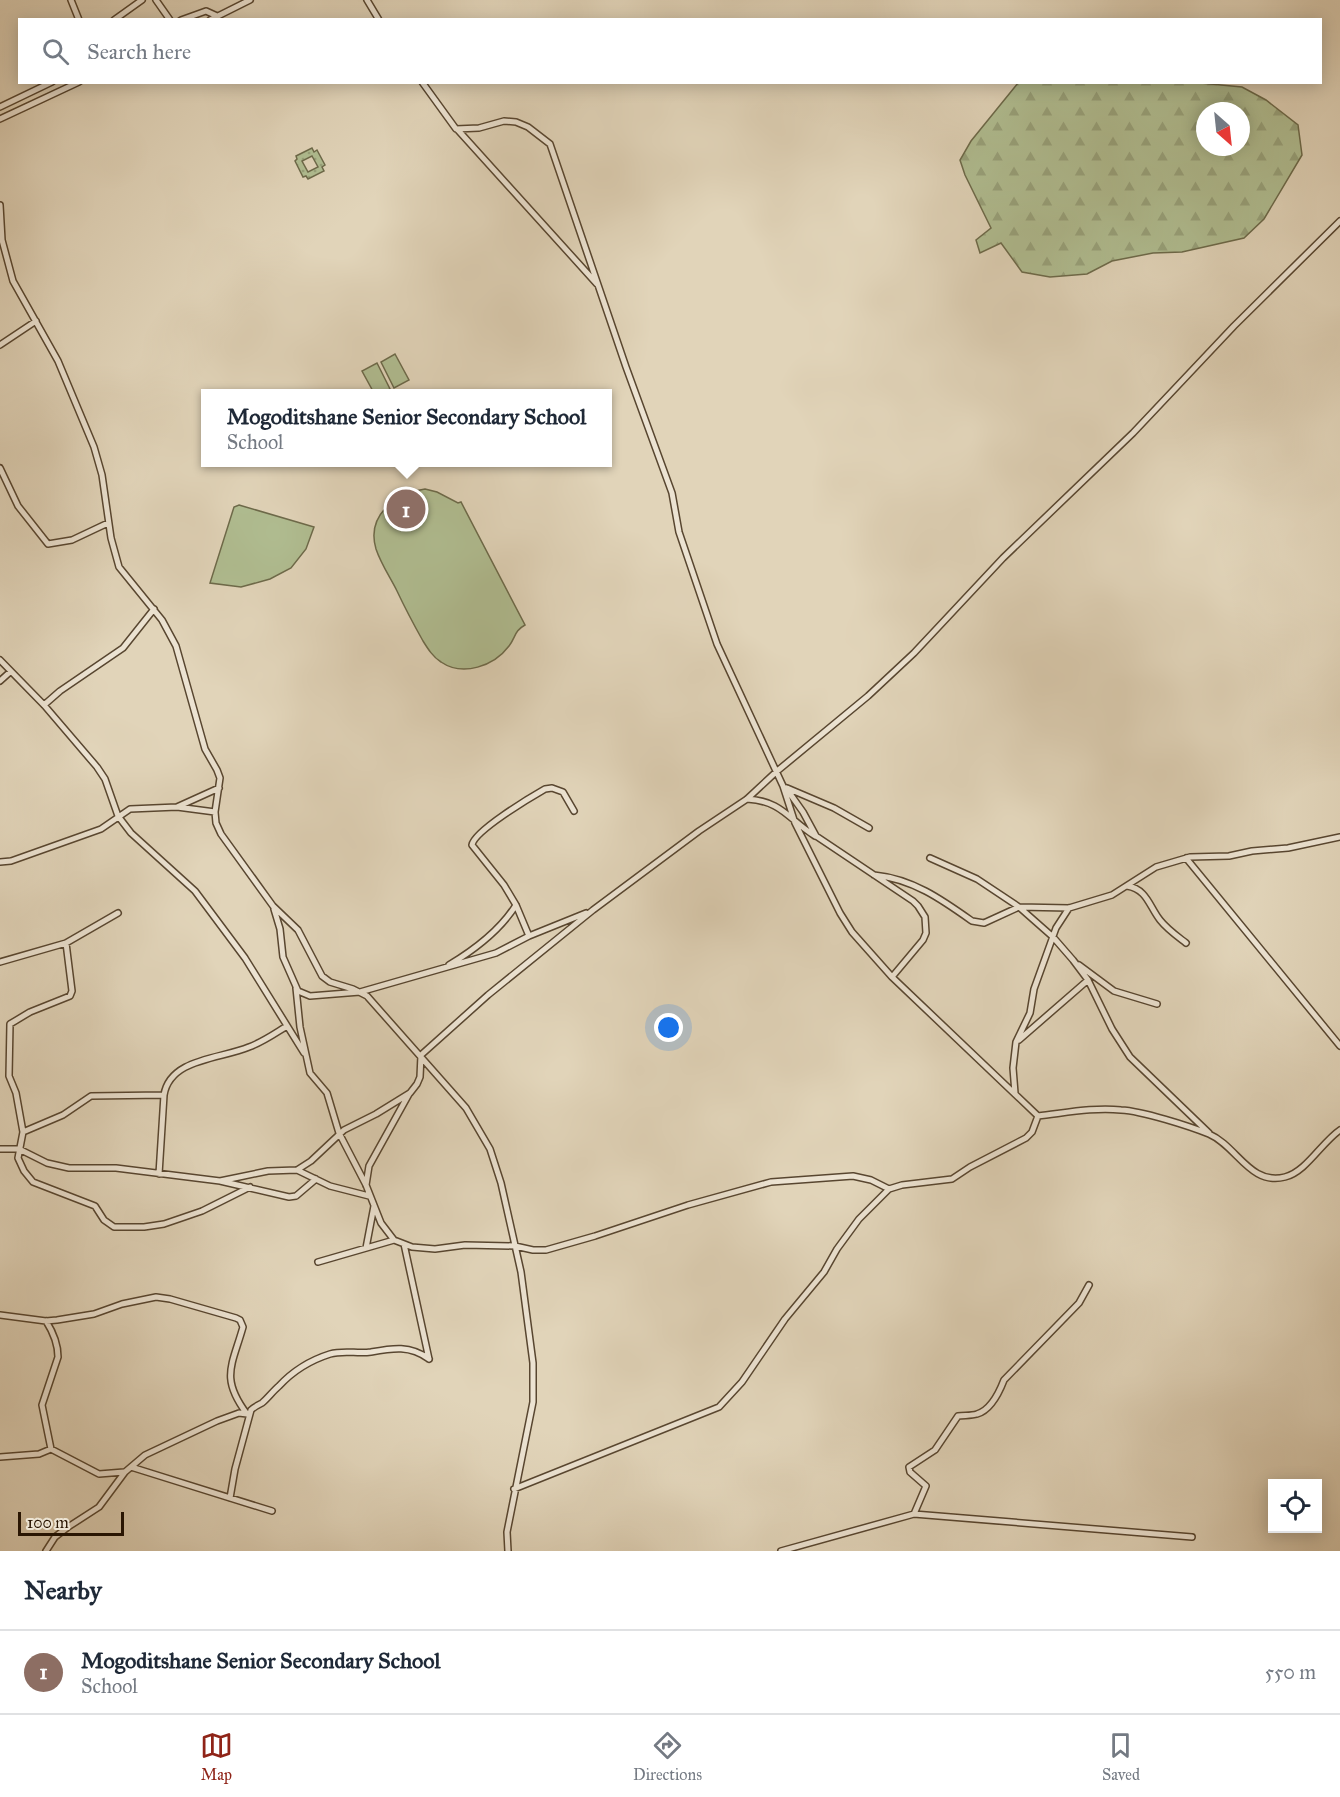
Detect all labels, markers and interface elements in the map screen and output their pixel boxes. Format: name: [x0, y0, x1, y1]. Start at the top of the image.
search box: [18, 18, 1322, 84]
icon: search: [39, 35, 72, 68]
text: Search here: [87, 38, 191, 65]
north arrow: [1196, 102, 1250, 156]
popup: [201, 389, 612, 467]
text: Mogoditshane Senior Secondary School: [227, 403, 586, 430]
text: School: [227, 430, 284, 454]
pin: 1: [386, 486, 426, 532]
your location: [654, 1013, 683, 1042]
map controls: [1268, 1479, 1322, 1533]
button: locate: [1268, 1479, 1322, 1533]
scale bar: [18, 1509, 124, 1536]
text: 100 m: [27, 1513, 69, 1532]
text: Nearby: [24, 1574, 102, 1606]
text: Mogoditshane Senior Secondary School: [81, 1647, 440, 1674]
text: 1: [40, 1660, 47, 1684]
text: 550 m: [1265, 1660, 1316, 1684]
text: School: [81, 1674, 138, 1698]
tab: Map: [200, 1729, 233, 1784]
tab: Directions: [633, 1729, 702, 1784]
tab: Saved: [1102, 1729, 1140, 1784]

